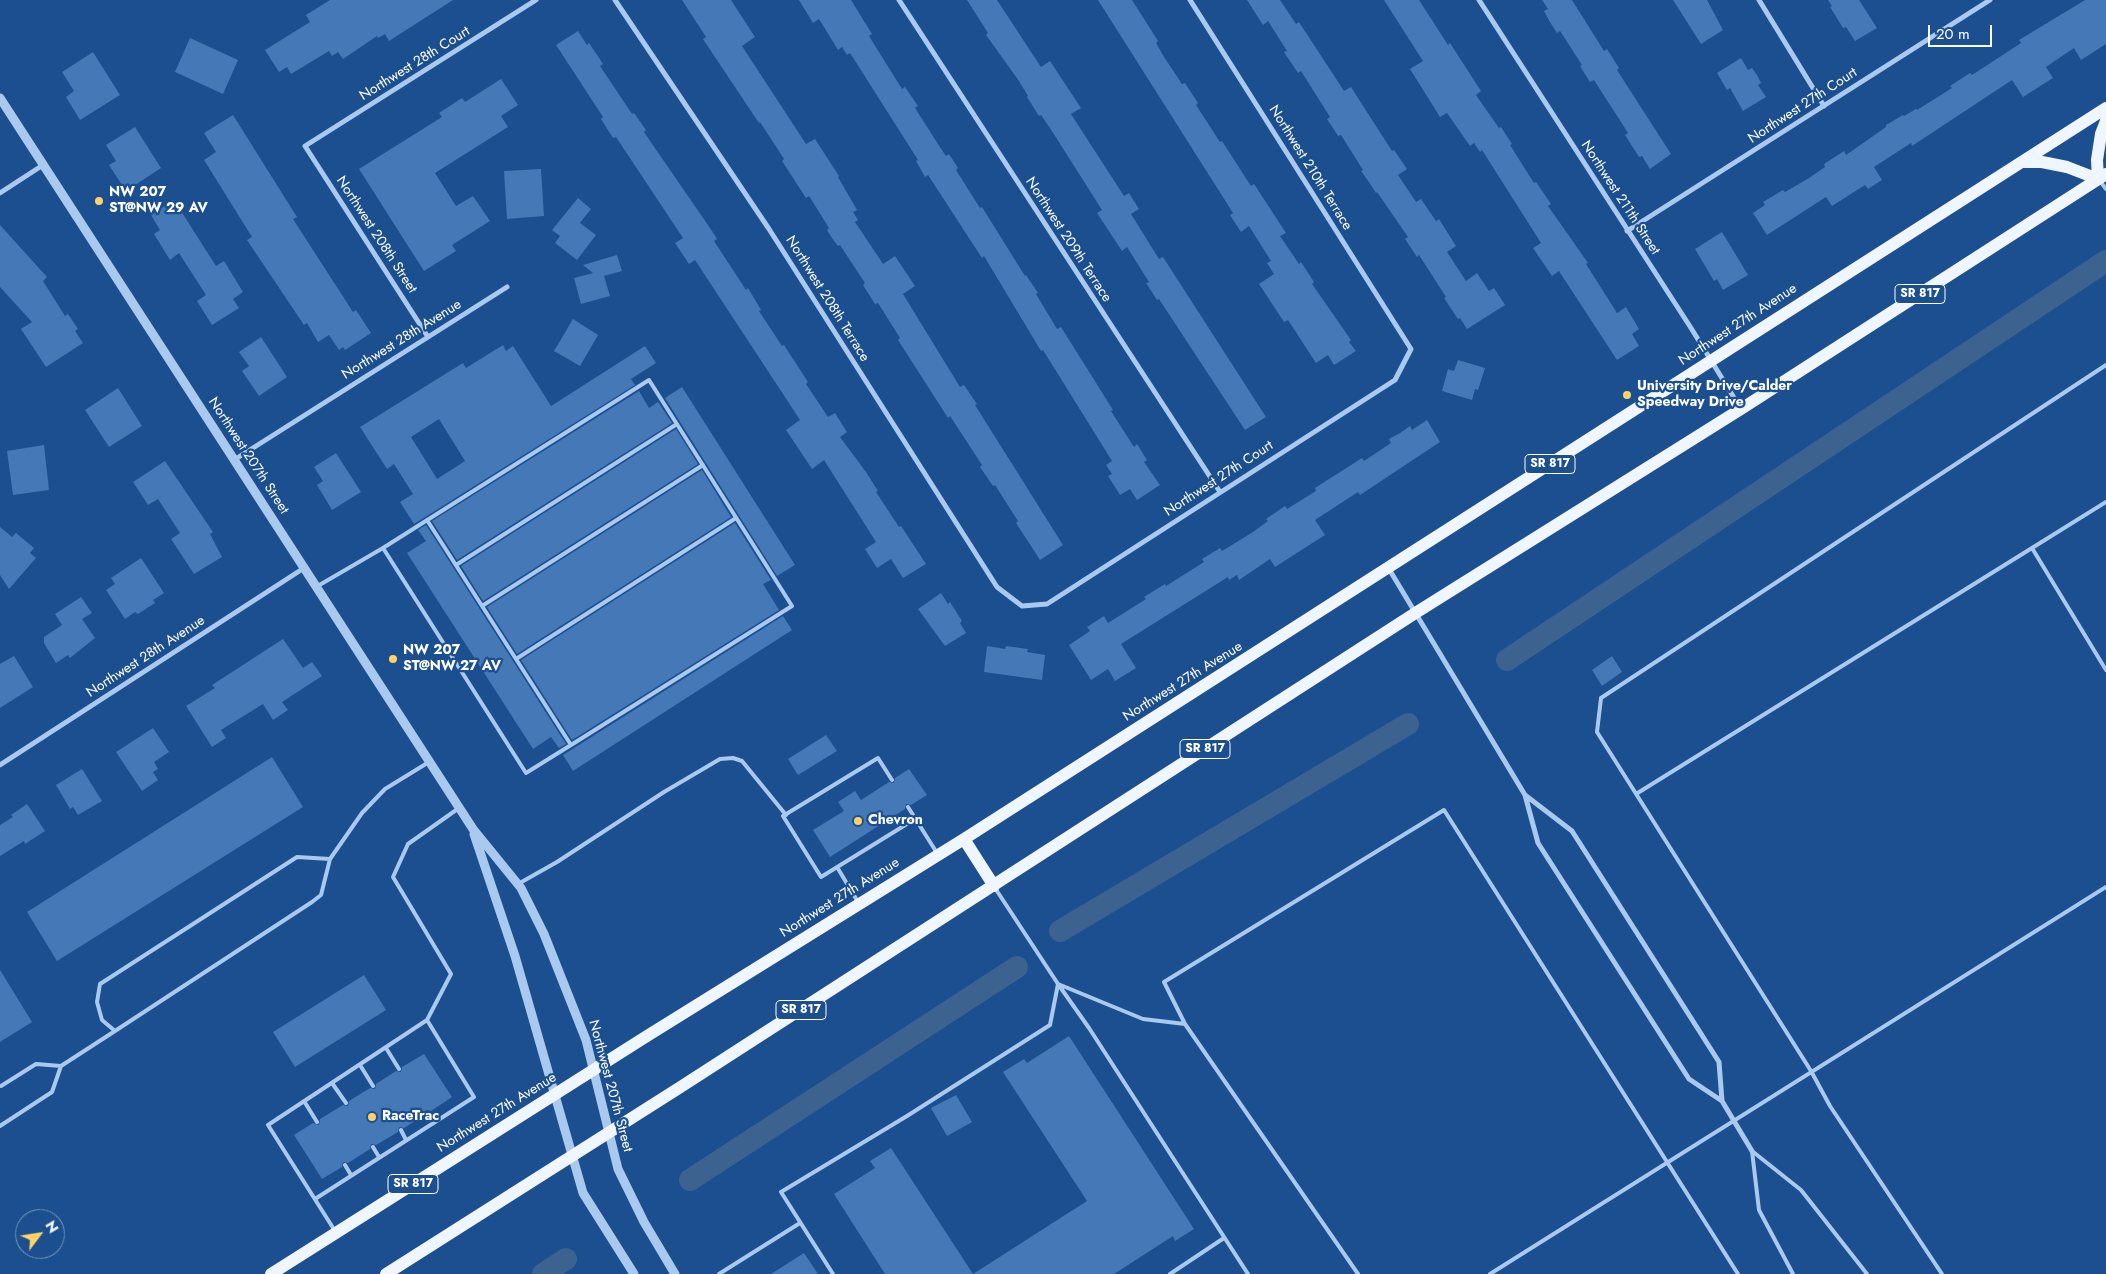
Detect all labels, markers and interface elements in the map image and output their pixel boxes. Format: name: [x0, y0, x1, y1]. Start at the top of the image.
scale bar: [1931, 15, 1995, 47]
street label: Northwest 28th Court: [357, 23, 473, 105]
text: 20 m: [1936, 23, 1970, 45]
street label: Northwest 27th Court: [1745, 64, 1861, 148]
street label: Northwest 210th Terrace: [1265, 103, 1355, 233]
street label: Northwest 211th Street: [1577, 138, 1663, 258]
street label: Northwest 208th Street: [332, 173, 420, 297]
street label: Northwest 209th Terrace: [1021, 174, 1115, 306]
place label: NW 207 ST@NW 29 AV: [109, 185, 208, 218]
marker: NW 207 ST@NW 29 AV: [93, 195, 105, 207]
street label: Northwest 208th Terrace: [781, 233, 873, 365]
street label: Northwest 27th Avenue: [1676, 281, 1800, 369]
road number: SR 817: [1895, 284, 1945, 304]
street label: Northwest 28th Avenue: [339, 296, 465, 384]
place label: University Drive/Calder Speedway Drive: [1637, 379, 1792, 412]
marker: University Drive/Calder Speedway Drive: [1621, 389, 1633, 401]
street label: Northwest 207th Street: [204, 395, 292, 517]
street label: Northwest 27th Court: [1161, 437, 1277, 521]
road number: SR 817: [1525, 454, 1575, 474]
street label: Northwest 28th Avenue: [84, 612, 208, 702]
street label: Northwest 27th Avenue: [1120, 638, 1246, 726]
place label: NW 207 ST@NW 27 AV: [403, 643, 501, 676]
marker: NW 207 ST@NW 27 AV: [387, 653, 399, 665]
road number: SR 817: [1180, 740, 1230, 759]
place label: Chevron: [868, 813, 923, 829]
marker: Chevron: [852, 815, 864, 827]
street label: Northwest 27th Avenue: [777, 854, 903, 942]
road number: SR 817: [776, 1000, 826, 1020]
street label: Northwest 207th Street: [584, 1018, 636, 1154]
street label: Northwest 27th Avenue: [434, 1069, 560, 1157]
place label: RaceTrac: [382, 1109, 439, 1125]
marker: RaceTrac: [366, 1111, 378, 1123]
road number: SR 817: [388, 1174, 438, 1194]
north arrow: [15, 1209, 65, 1259]
text: N: [41, 1217, 63, 1237]

